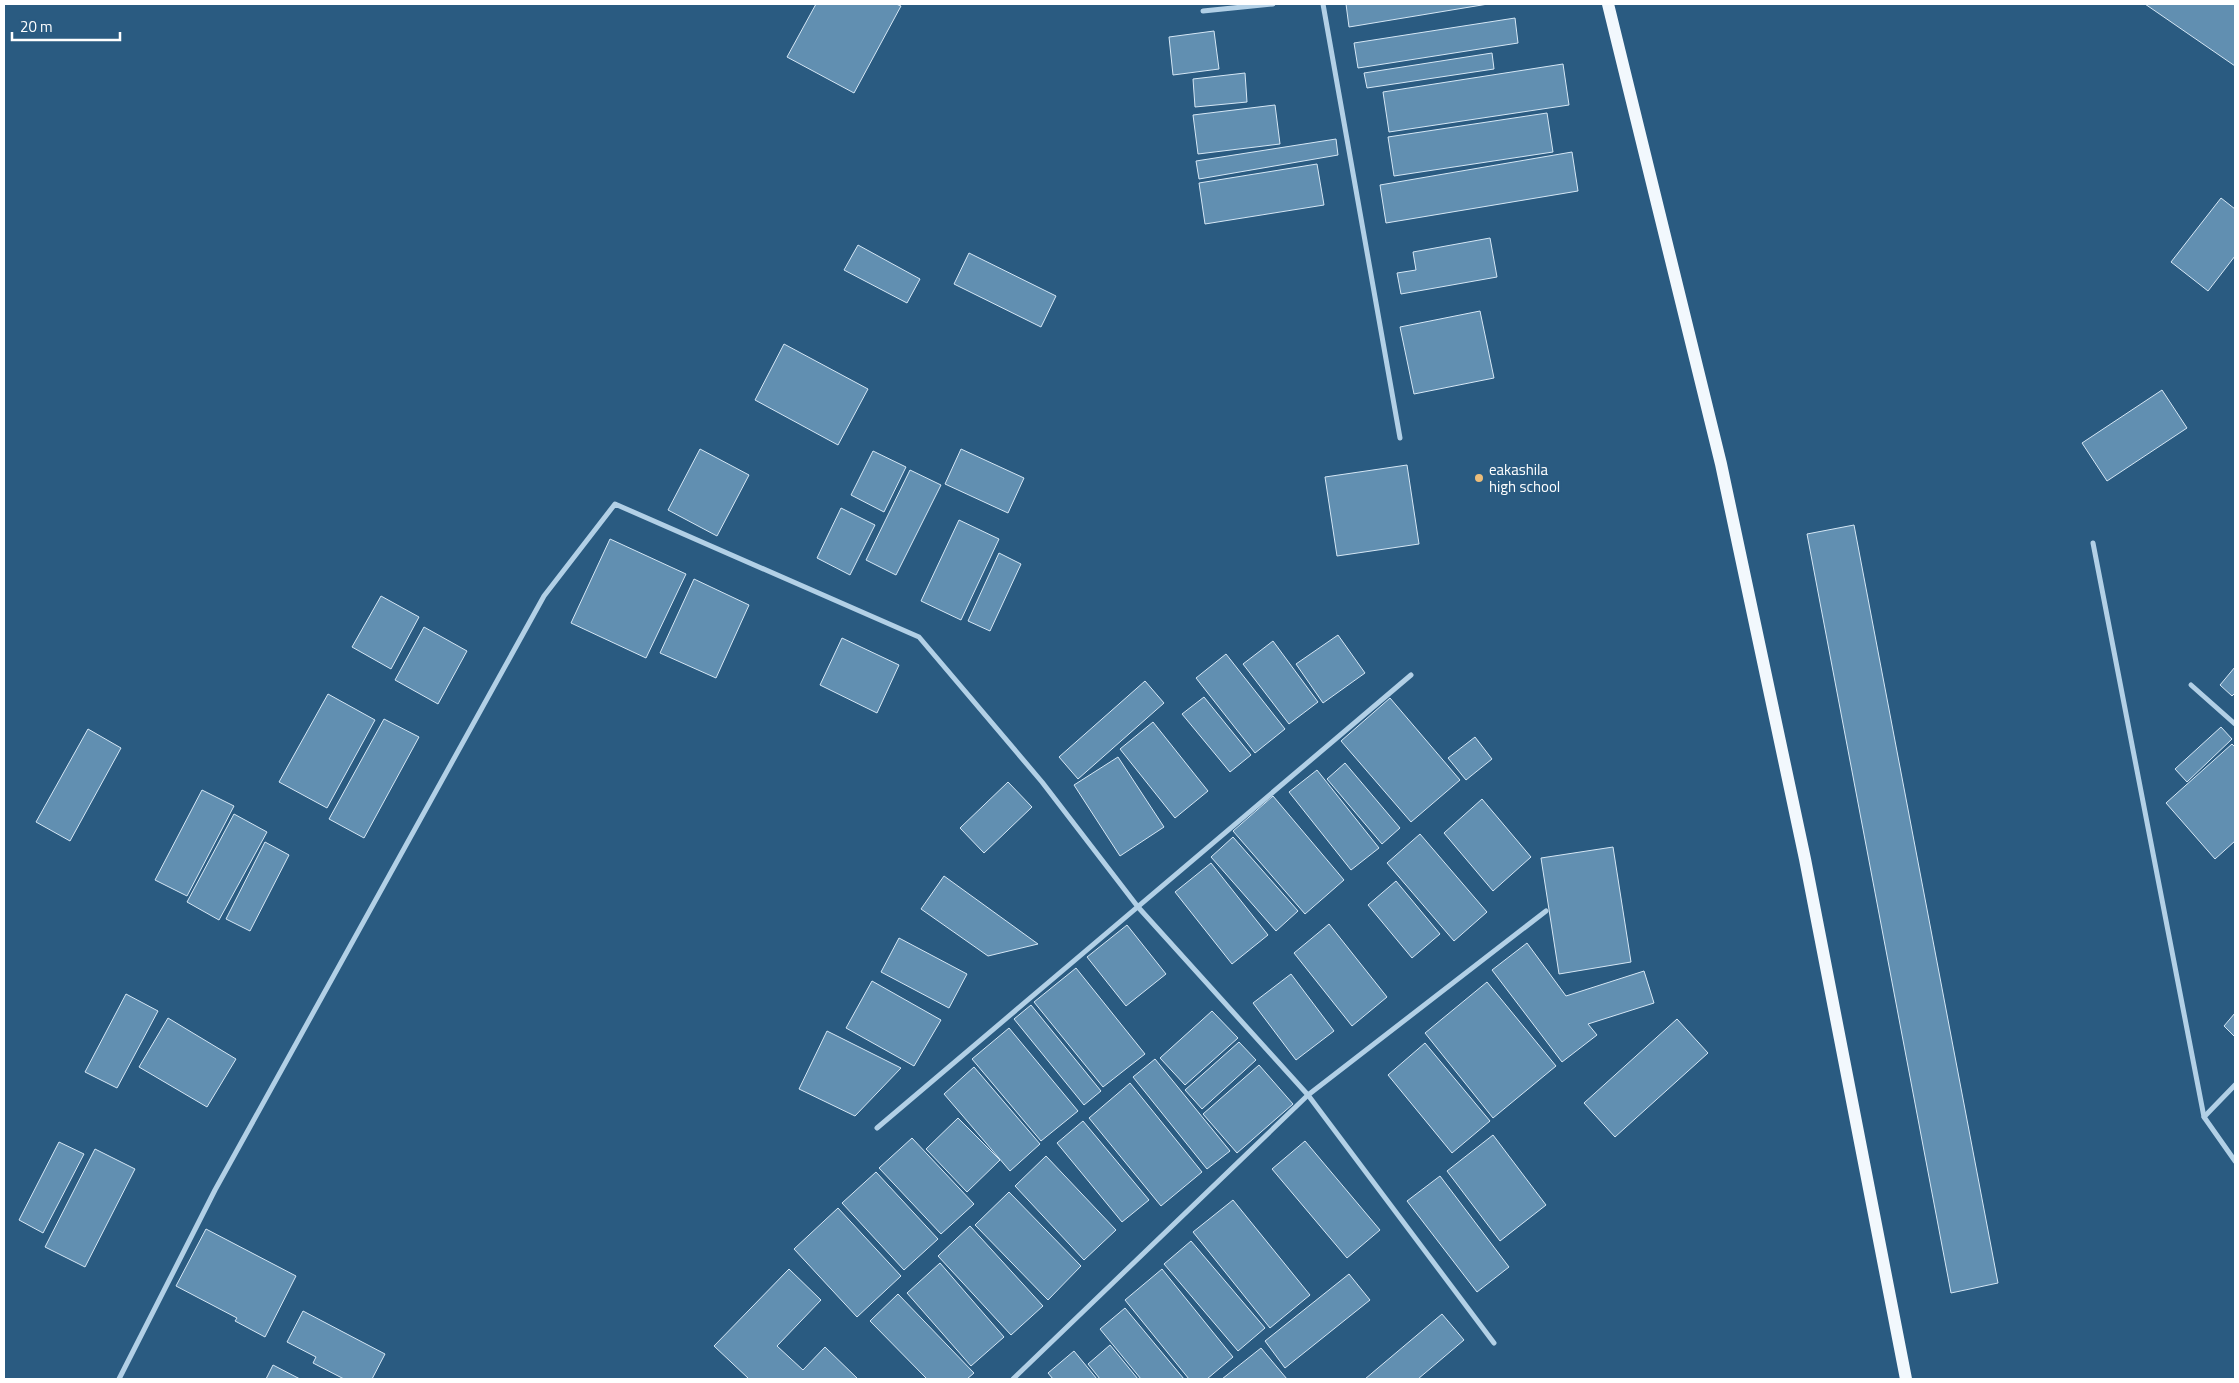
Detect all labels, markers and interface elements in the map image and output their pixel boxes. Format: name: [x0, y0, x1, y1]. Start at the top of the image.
scale bar: [12, 10, 120, 42]
text: 20 m: [20, 15, 53, 38]
place label: eakashila high school: [1489, 458, 1560, 498]
marker: eakashila high school: [1473, 472, 1485, 484]

